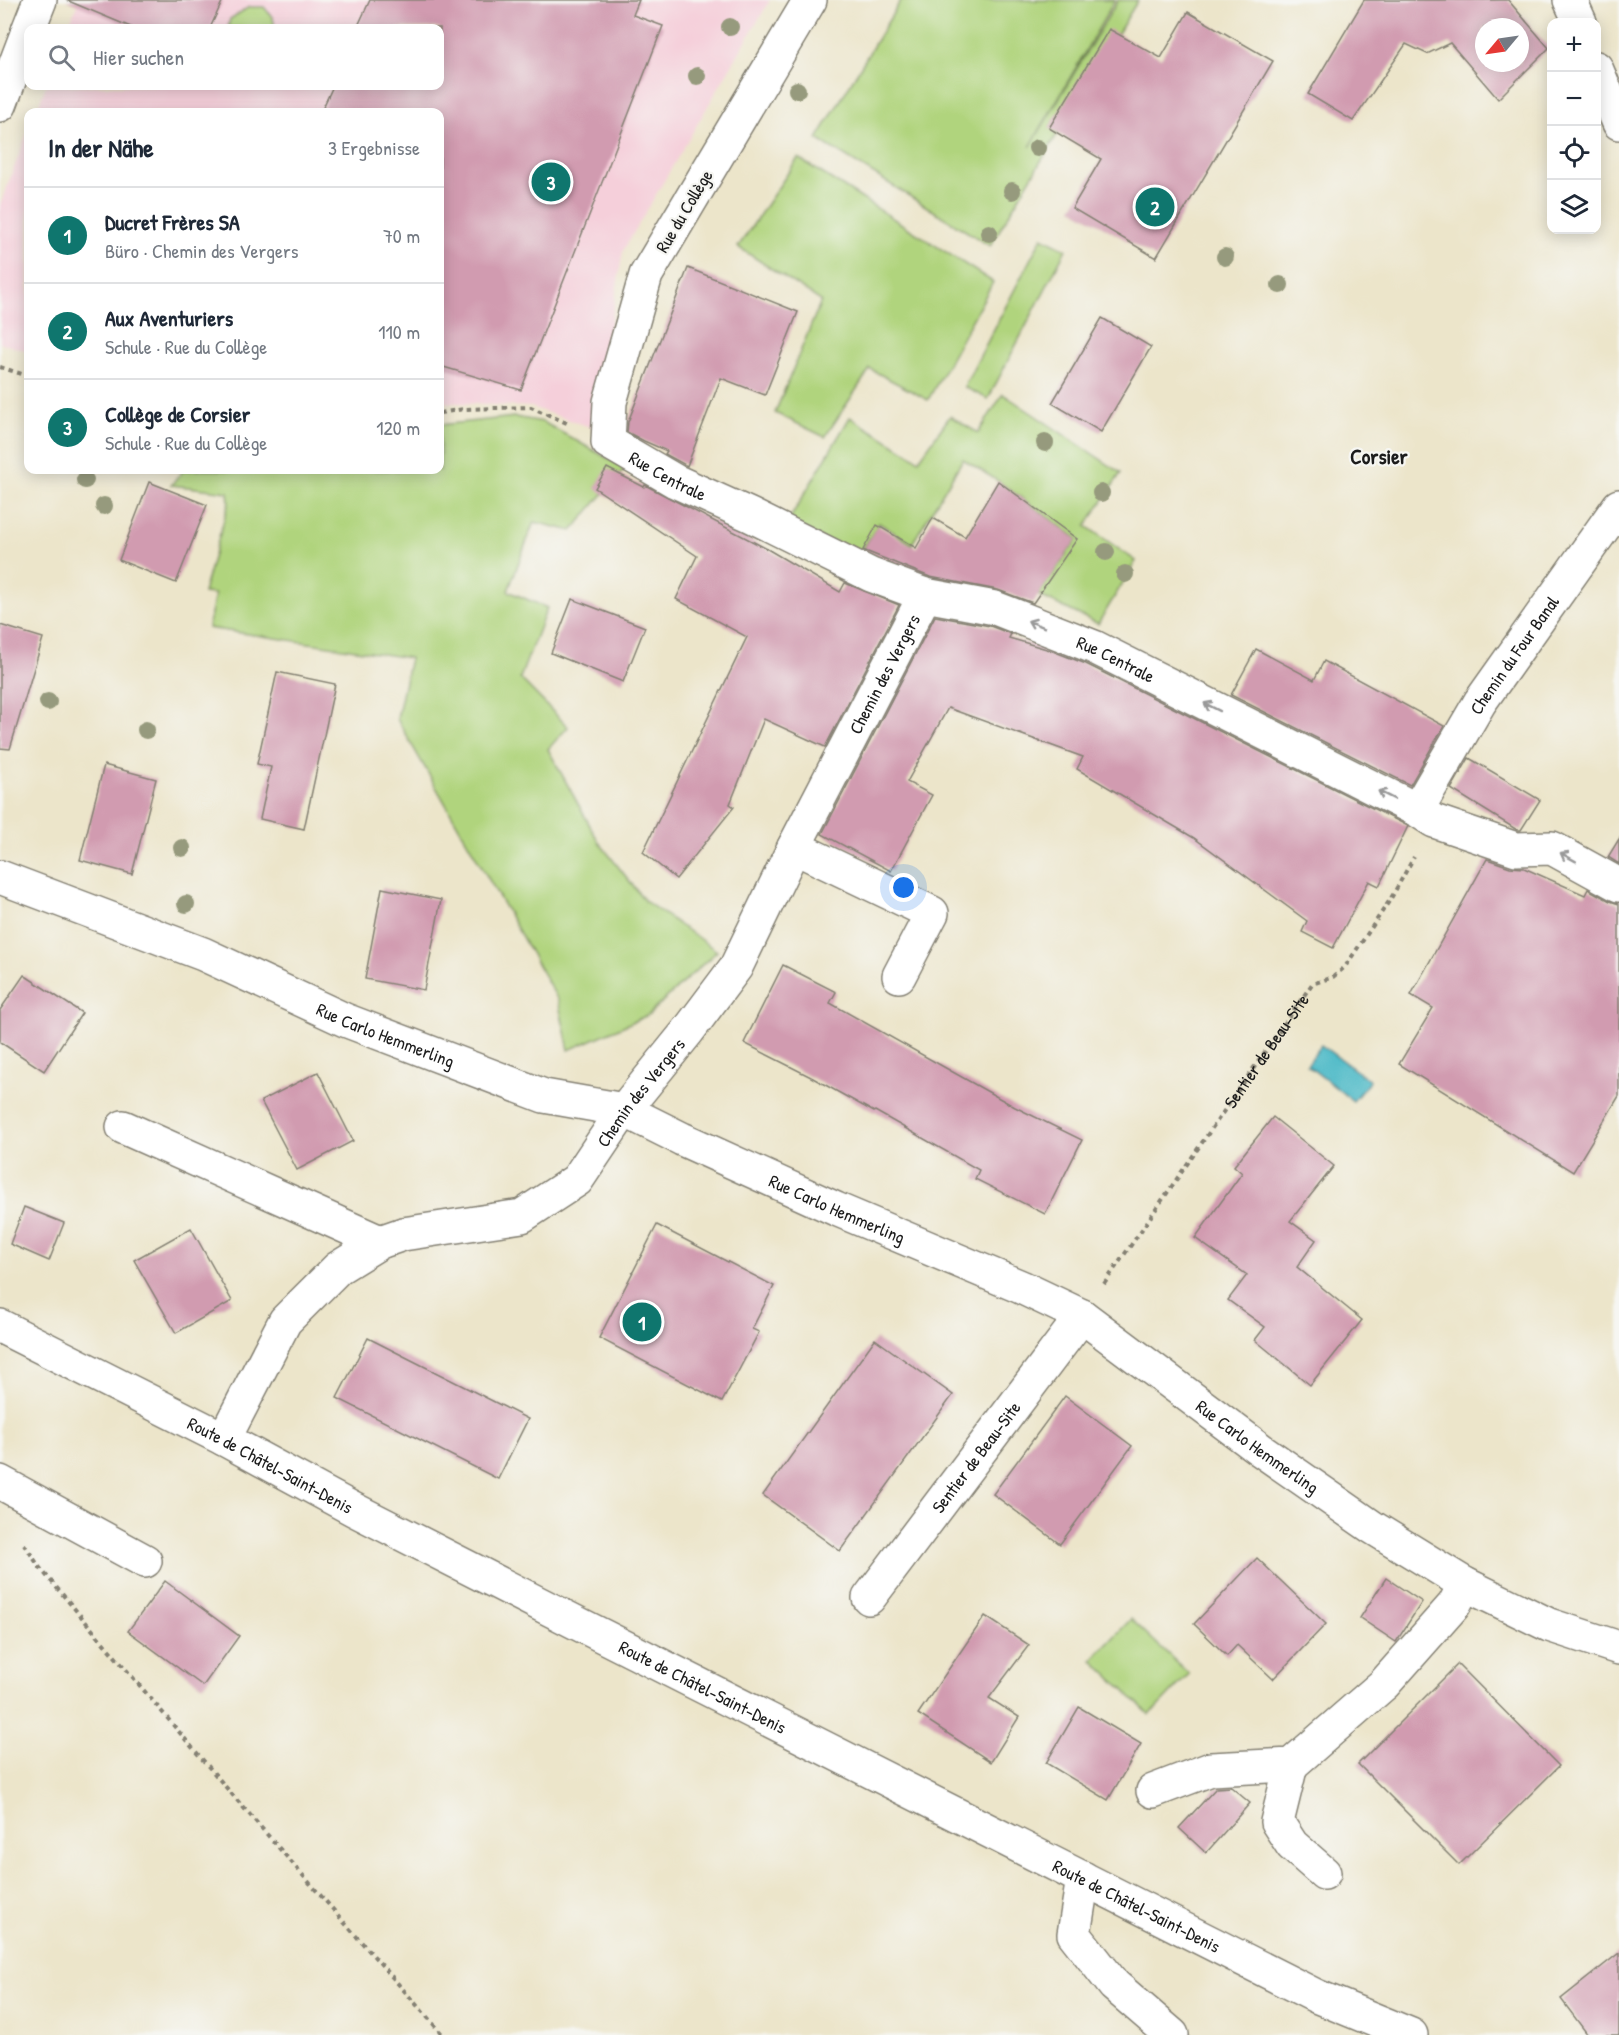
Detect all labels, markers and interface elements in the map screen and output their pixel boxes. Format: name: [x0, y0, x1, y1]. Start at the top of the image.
north arrow: [1475, 18, 1529, 72]
map controls: [1547, 18, 1601, 234]
button: +: [1547, 18, 1601, 72]
search box: [24, 24, 444, 90]
icon: search: [45, 41, 78, 74]
text: Hier suchen: [93, 42, 184, 72]
button: −: [1547, 72, 1601, 126]
button: locate: [1547, 126, 1601, 180]
text: In der Nähe: [48, 130, 154, 165]
text: 3 Ergebnisse: [328, 134, 420, 161]
pin: 3: [532, 160, 570, 204]
street label: Rue du Collège: [650, 165, 718, 257]
button: layers: [1547, 180, 1601, 234]
pin: 2: [1136, 184, 1174, 230]
text: Ducret Frères SA: [105, 207, 240, 237]
text: 1: [64, 222, 71, 249]
text: 70 m: [383, 222, 420, 249]
text: Büro · Chemin des Vergers: [105, 237, 298, 264]
text: Aux Aventuriers: [105, 303, 233, 333]
text: 2: [63, 318, 72, 345]
text: 110 m: [378, 318, 420, 345]
text: Schule · Rue du Collège: [105, 333, 267, 360]
text: Collège de Corsier: [105, 399, 250, 429]
text: 3: [63, 414, 72, 441]
text: 120 m: [376, 414, 420, 441]
text: Schule · Rue du Collège: [105, 429, 267, 456]
district label: Corsier: [1350, 442, 1409, 471]
street label: Rue Centrale: [625, 445, 710, 506]
street label: Chemin du Four Banal: [1463, 590, 1564, 719]
street label: Chemin des Vergers: [843, 610, 925, 738]
one-way arrow: [1027, 618, 1046, 629]
street label: Rue Centrale: [1073, 629, 1159, 688]
one-way arrow: [1204, 700, 1222, 712]
one-way arrow: [1378, 788, 1396, 800]
one-way arrow: [1560, 851, 1577, 863]
your location: [889, 873, 918, 902]
street label: Sentier de Beau-Site: [1217, 988, 1314, 1113]
street label: Rue Carlo Hemmerling: [313, 996, 458, 1073]
street label: Chemin des Vergers: [590, 1032, 690, 1152]
street label: Rue Carlo Hemmerling: [765, 1168, 909, 1249]
pin: 1: [622, 1300, 662, 1344]
street label: Rue Carlo Hemmerling: [1191, 1393, 1324, 1499]
street label: Sentier de Beau-Site: [925, 1396, 1026, 1518]
street label: Route de Châtel-Saint-Denis: [184, 1410, 358, 1519]
street label: Route de Châtel-Saint-Denis: [615, 1634, 791, 1739]
street label: Route de Châtel-Saint-Denis: [1049, 1853, 1225, 1958]

